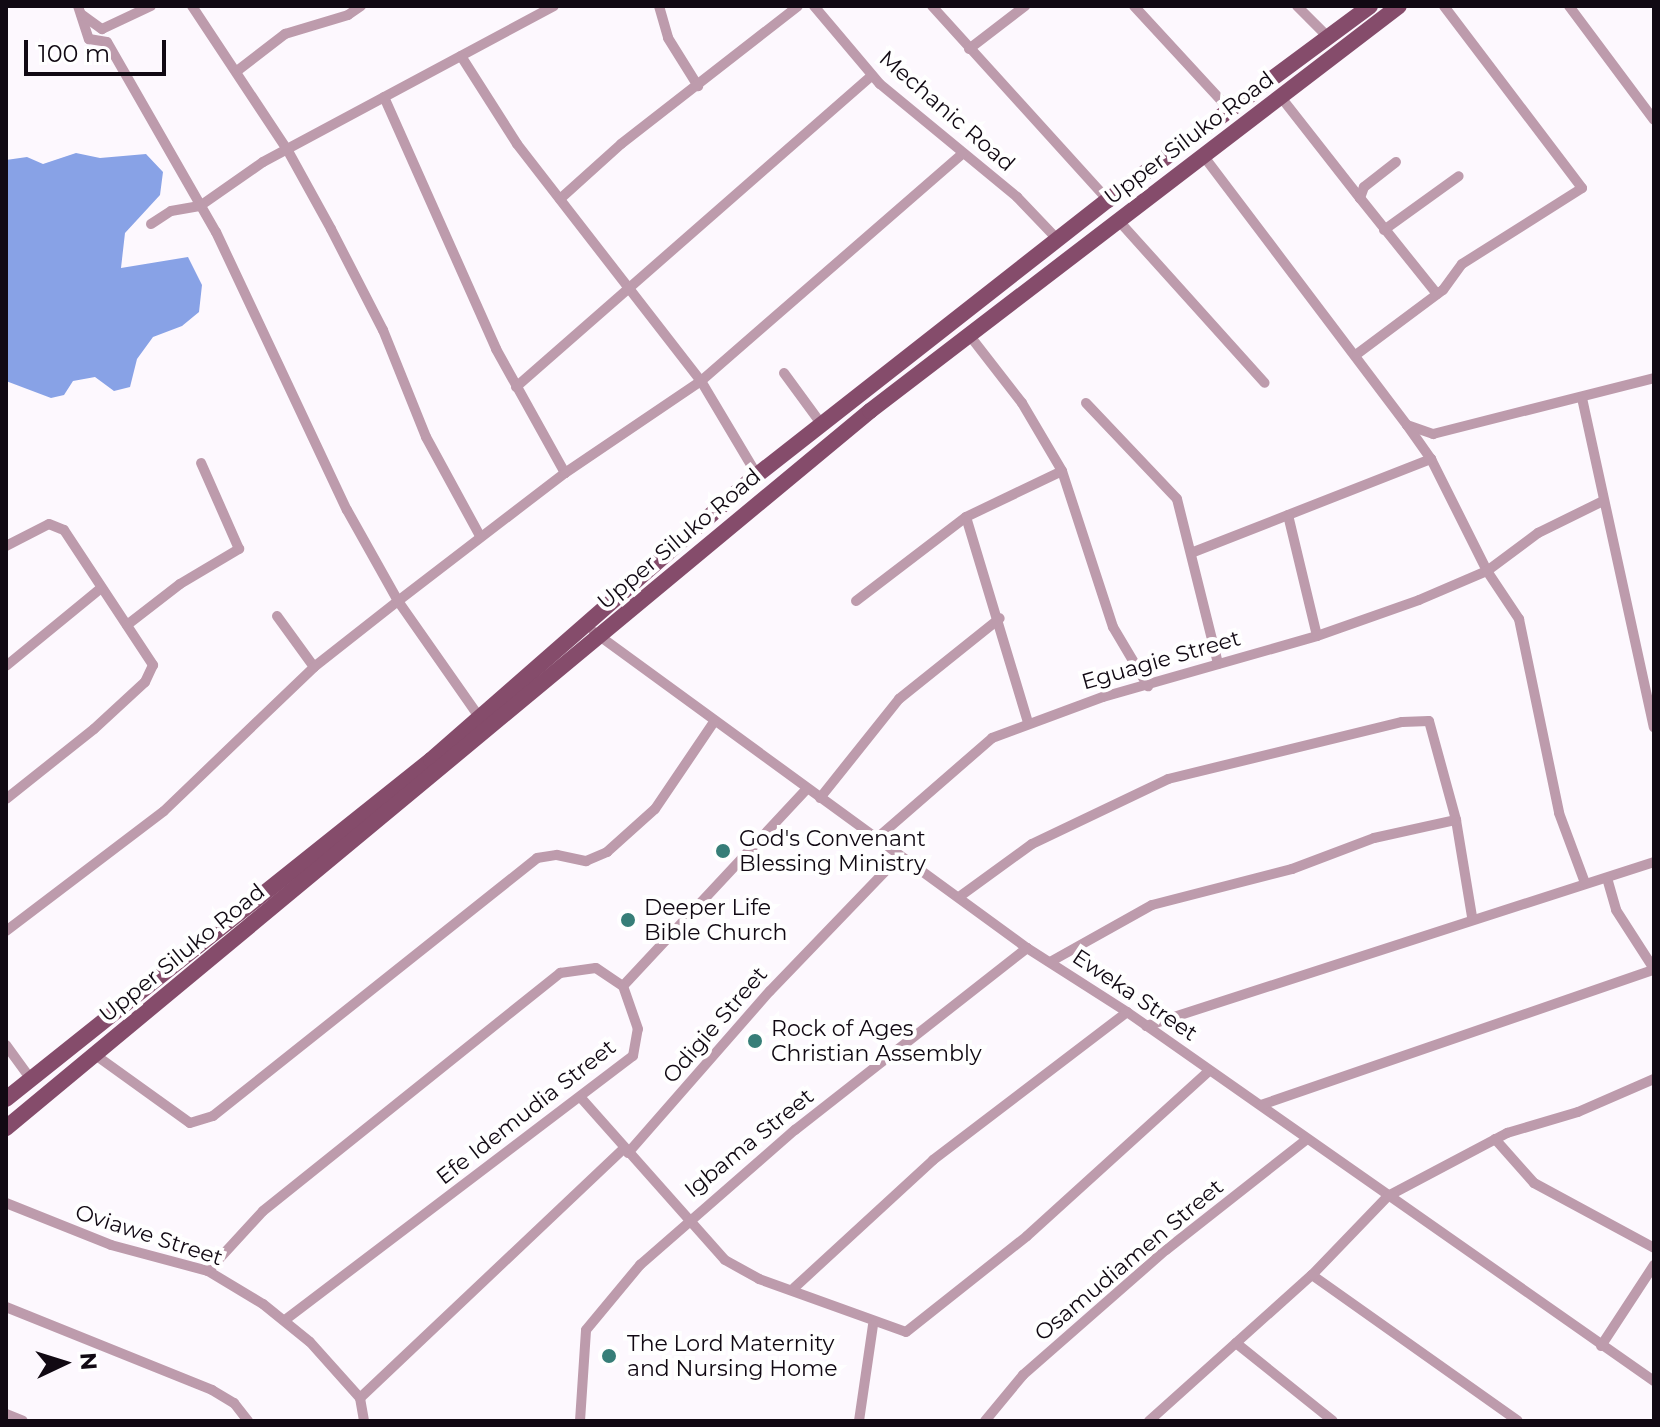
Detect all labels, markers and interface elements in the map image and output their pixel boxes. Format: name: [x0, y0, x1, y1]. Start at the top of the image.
scale bar: [28, 24, 170, 74]
text: 100 m: [38, 39, 110, 68]
street label: Mechanic Road: [874, 45, 1020, 177]
street label: Upper Siluko Road: [1099, 66, 1279, 210]
street label: Upper Siluko Road: [592, 463, 766, 615]
street label: Eguagie Street: [1079, 625, 1243, 695]
place label: God's Convenant Blessing Ministry: [739, 825, 926, 876]
marker: God's Convenant Blessing Ministry: [714, 842, 732, 860]
street label: Upper Siluko Road: [94, 878, 270, 1028]
place label: Deeper Life Bible Church: [644, 894, 787, 946]
marker: Deeper Life Bible Church: [619, 911, 637, 929]
street label: Eweka Street: [1068, 944, 1202, 1046]
street label: Odigie Street: [657, 961, 773, 1089]
place label: Rock of Ages Christian Assembly: [771, 1015, 982, 1066]
marker: Rock of Ages Christian Assembly: [746, 1032, 764, 1050]
street label: Efe Idemudia Street: [431, 1034, 621, 1190]
street label: Igbama Street: [679, 1083, 819, 1203]
street label: Osamudiamen Street: [1029, 1173, 1229, 1347]
street label: Oviawe Street: [72, 1199, 226, 1271]
north arrow: [24, 1323, 104, 1403]
place label: The Lord Maternity and Nursing Home: [627, 1330, 838, 1382]
marker: The Lord Maternity and Nursing Home: [598, 1345, 620, 1367]
text: N: [74, 1351, 103, 1371]

